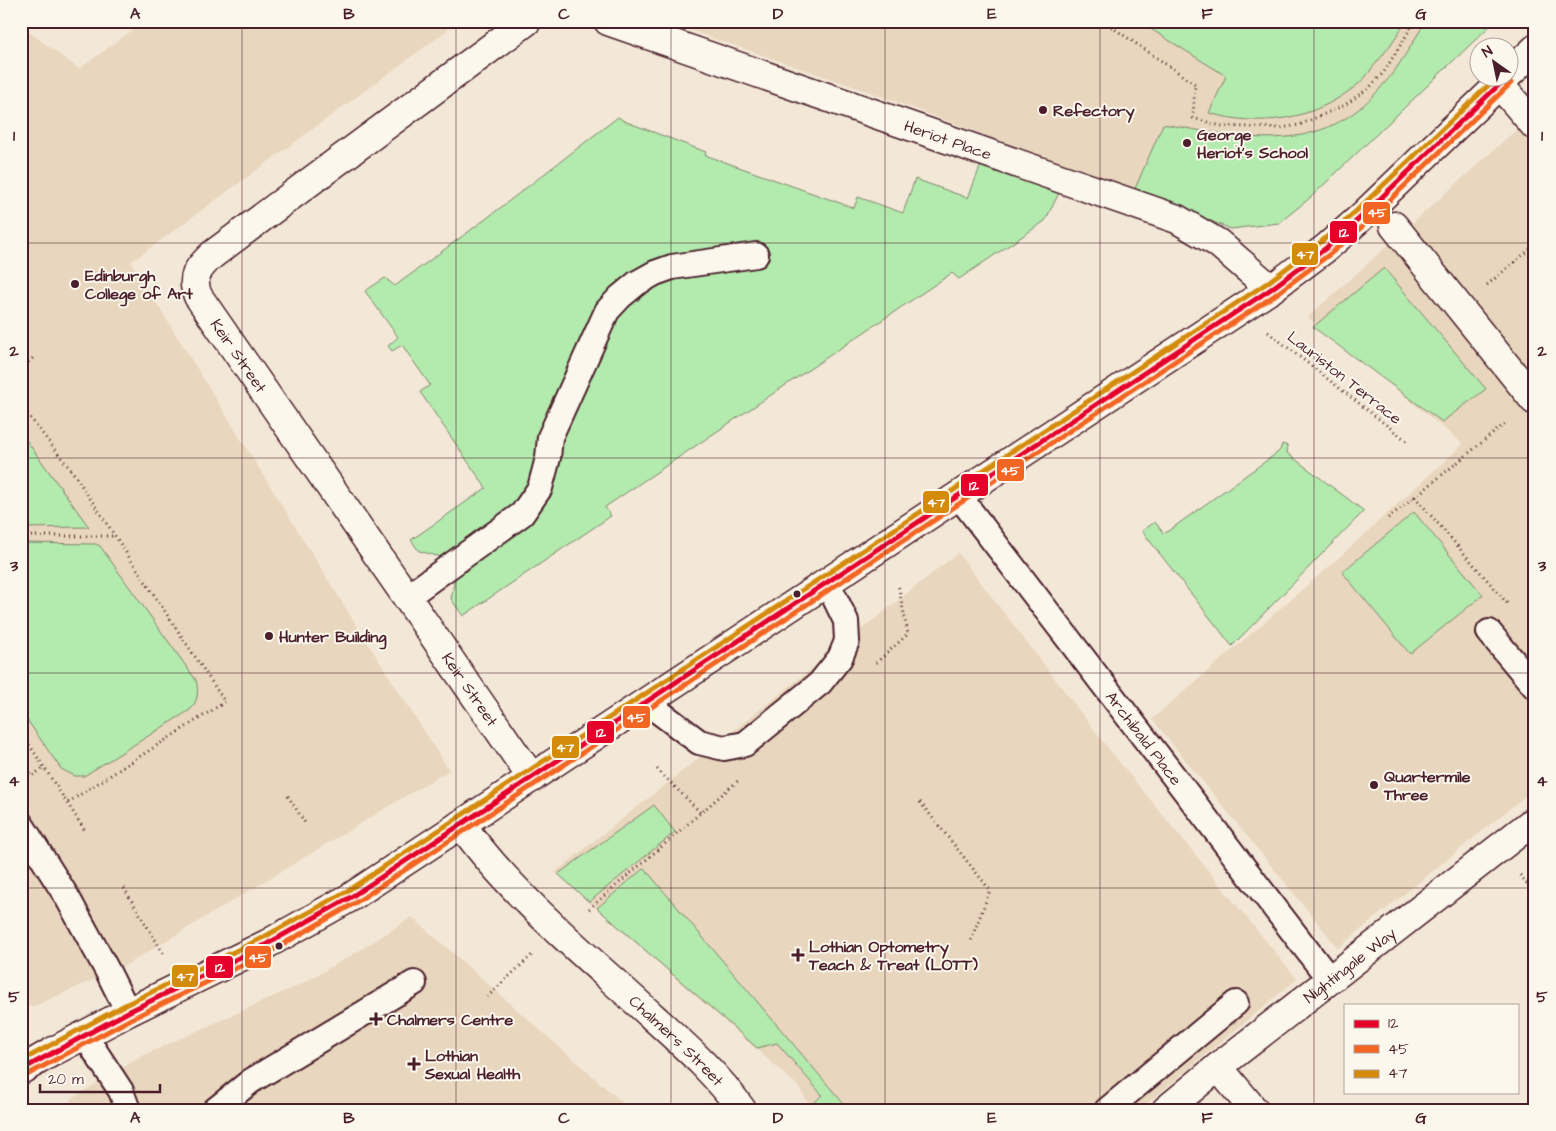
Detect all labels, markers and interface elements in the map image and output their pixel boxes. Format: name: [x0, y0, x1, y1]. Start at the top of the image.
text: A: [130, 3, 141, 25]
text: B: [343, 3, 355, 25]
text: C: [558, 3, 570, 25]
text: D: [773, 3, 784, 25]
text: E: [987, 3, 997, 25]
text: F: [1201, 3, 1213, 25]
text: G: [1415, 3, 1427, 25]
north arrow: [1468, 38, 1518, 88]
text: N: [1478, 41, 1497, 63]
place label: Refectory: [1053, 100, 1135, 123]
marker: Refectory: [1037, 104, 1049, 116]
street label: Heriot Place: [901, 115, 995, 166]
place label: George Heriot's School: [1197, 124, 1308, 164]
text: 1: [13, 125, 16, 147]
text: 1: [1541, 125, 1544, 147]
marker: George Heriot's School: [1181, 137, 1193, 149]
line badge: 45: [1362, 201, 1391, 225]
text: 45: [1367, 203, 1388, 223]
line badge: 12: [1329, 220, 1358, 244]
text: 12: [1339, 223, 1350, 243]
line badge: 47: [1291, 242, 1319, 266]
text: 47: [1296, 245, 1314, 265]
place label: Edinburgh College of Art: [85, 265, 193, 307]
marker: Edinburgh College of Art: [69, 278, 81, 290]
street label: Keir Street: [205, 315, 272, 398]
street label: Lauriston Terrace: [1283, 326, 1406, 430]
text: 2: [8, 340, 19, 362]
text: 2: [1536, 340, 1547, 362]
line badge: 45: [996, 458, 1025, 482]
text: 45: [1000, 461, 1021, 481]
line badge: 12: [960, 473, 989, 497]
text: 12: [969, 476, 980, 496]
line badge: 47: [922, 490, 950, 514]
text: 47: [927, 493, 945, 513]
text: 3: [9, 555, 19, 577]
text: 3: [1537, 555, 1547, 577]
unlabelled marker: [792, 589, 802, 599]
place label: Hunter Building: [279, 626, 387, 650]
marker: Hunter Building: [263, 630, 275, 642]
street label: Keir Street: [436, 648, 503, 731]
street label: Archibald Place: [1100, 687, 1187, 790]
line badge: 45: [622, 705, 651, 729]
text: 45: [626, 708, 647, 728]
line badge: 12: [586, 720, 615, 744]
text: 12: [596, 723, 607, 743]
line badge: 47: [551, 735, 580, 759]
text: 47: [556, 738, 574, 758]
place label: Quartermile Three: [1383, 766, 1471, 806]
text: 4: [9, 770, 20, 792]
text: 4: [1537, 770, 1548, 792]
marker: Quartermile Three: [1368, 779, 1380, 791]
street label: Nightingale Way: [1299, 922, 1401, 1008]
place label: Lothian Optometry Teach & Treat (LOTT): [808, 936, 978, 976]
unlabelled marker: [274, 941, 284, 951]
line badge: 45: [244, 945, 272, 969]
text: 45: [248, 948, 269, 968]
marker: Lothian Optometry Teach & Treat (LOTT): [791, 948, 805, 962]
line badge: 12: [205, 955, 234, 979]
text: 12: [215, 958, 226, 978]
line badge: 47: [171, 964, 199, 988]
text: 47: [176, 967, 194, 987]
text: 5: [8, 986, 20, 1008]
text: 5: [1536, 986, 1548, 1008]
street label: Chalmers Street: [624, 990, 729, 1092]
legend: [1344, 1004, 1518, 1094]
place label: Chalmers Centre: [387, 1009, 514, 1031]
marker: Chalmers Centre: [369, 1012, 383, 1026]
text: 12: [1388, 1013, 1399, 1034]
text: 45: [1388, 1039, 1409, 1060]
place label: Lothian Sexual Health: [424, 1045, 521, 1085]
marker: Lothian Sexual Health: [407, 1057, 421, 1071]
scale bar: [40, 1061, 160, 1093]
text: 47: [1388, 1063, 1407, 1084]
text: 20 m: [48, 1069, 84, 1090]
text: A: [130, 1107, 141, 1129]
text: B: [343, 1107, 355, 1129]
text: C: [558, 1107, 570, 1129]
text: D: [773, 1107, 784, 1129]
text: E: [987, 1107, 997, 1129]
text: F: [1201, 1107, 1213, 1129]
text: G: [1415, 1107, 1427, 1129]

